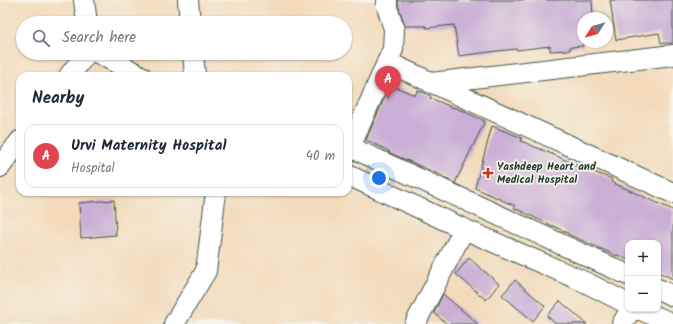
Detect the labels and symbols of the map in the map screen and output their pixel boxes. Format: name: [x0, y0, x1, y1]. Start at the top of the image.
north arrow: [577, 12, 613, 48]
pin: A: [375, 66, 401, 99]
place label: Yashdeep Heart and Medical Hospital: [497, 158, 597, 189]
marker: Yashdeep Heart and Medical Hospital: [482, 167, 494, 179]
your location: [369, 168, 389, 188]

